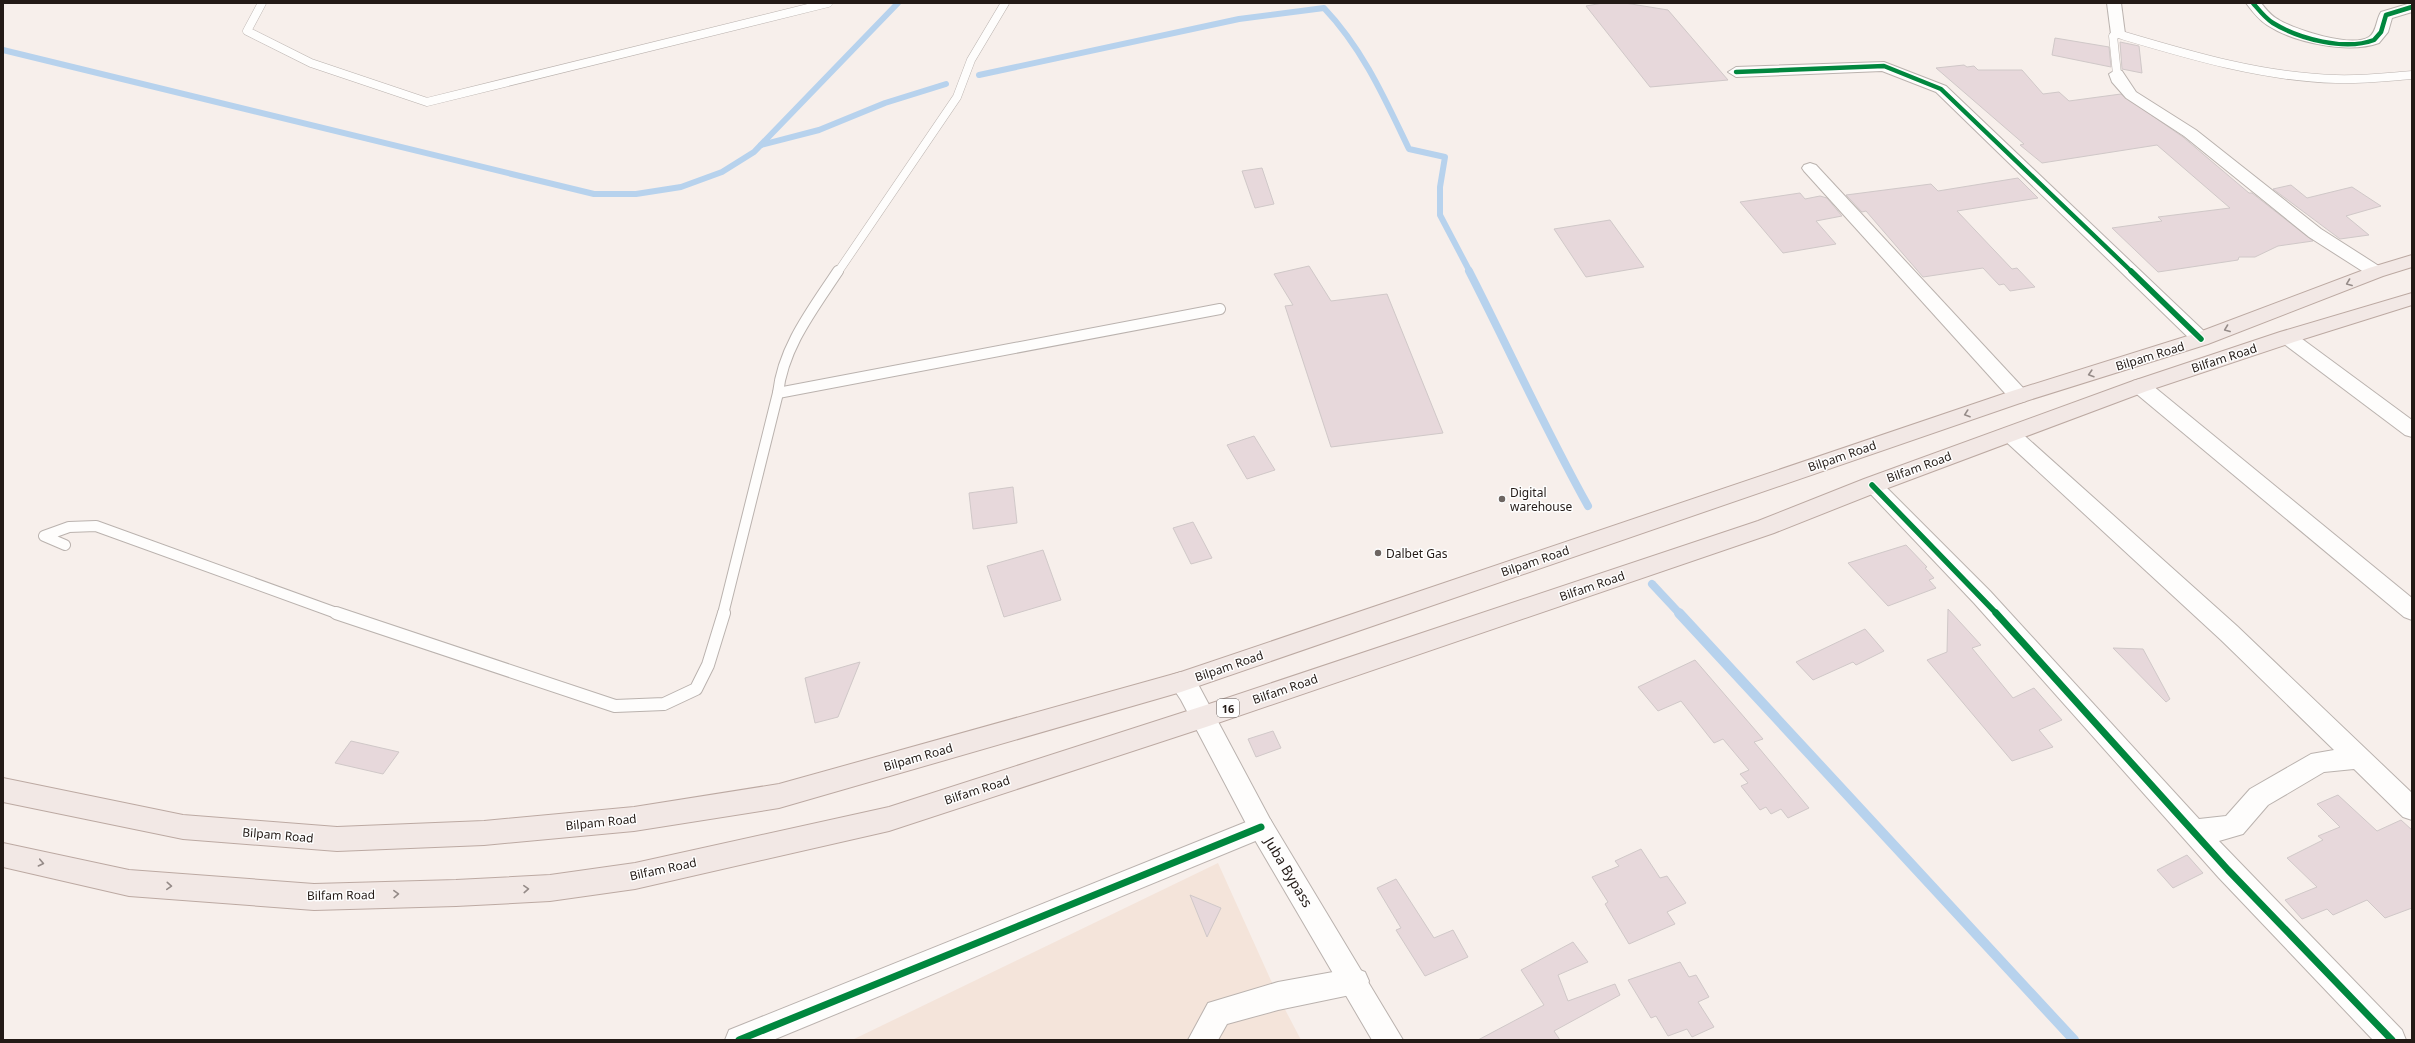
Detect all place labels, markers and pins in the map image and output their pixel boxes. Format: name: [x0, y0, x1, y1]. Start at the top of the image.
place label: Digital warehouse: [1510, 484, 1572, 515]
marker: Digital warehouse: [1497, 494, 1507, 504]
place label: Dalbet Gas: [1386, 545, 1448, 562]
marker: Dalbet Gas: [1373, 548, 1383, 558]

